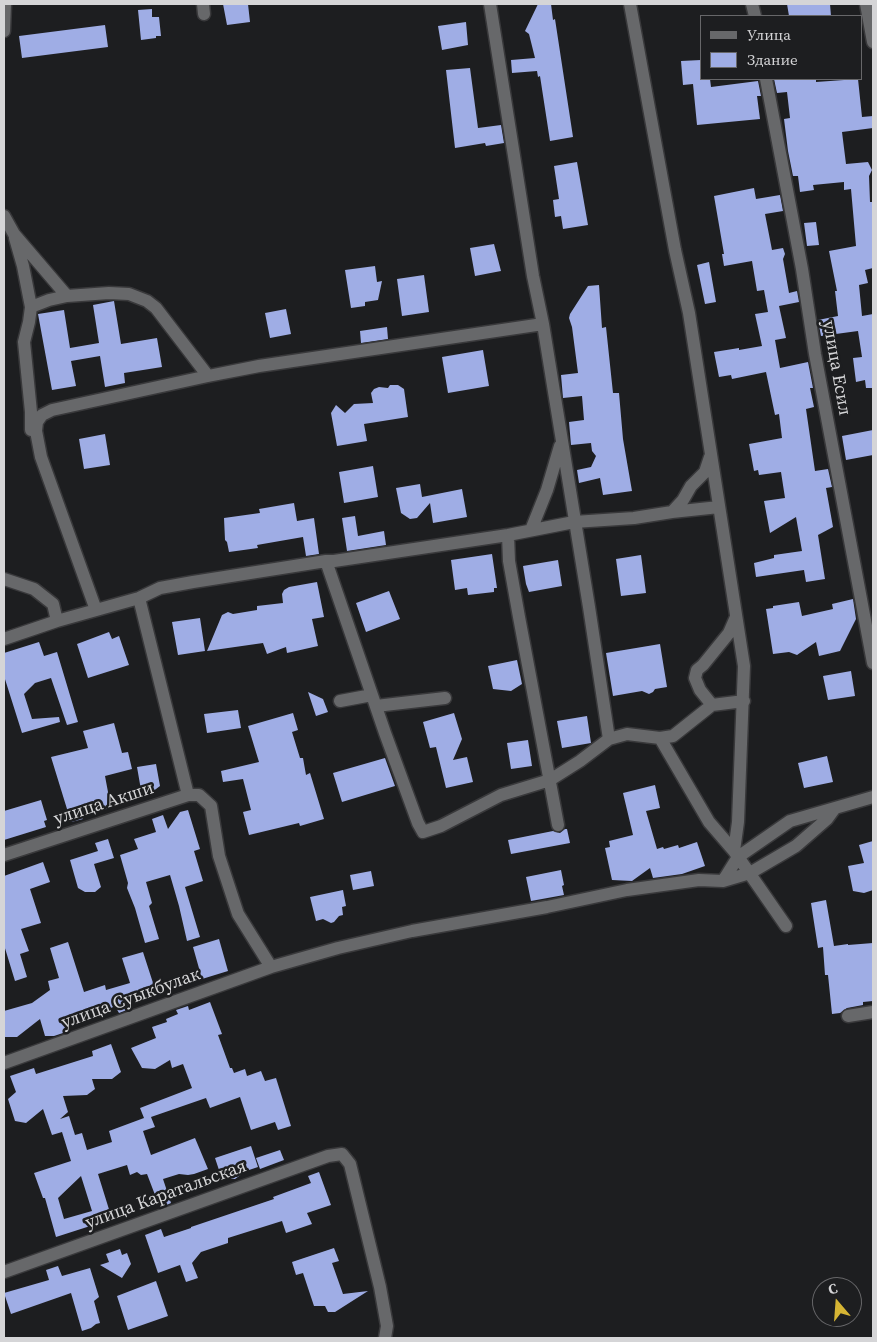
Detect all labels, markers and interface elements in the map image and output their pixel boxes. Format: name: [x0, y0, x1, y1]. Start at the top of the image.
legend: [700, 15, 862, 80]
text: Улица: [747, 24, 791, 45]
text: Здание: [747, 49, 798, 70]
street label: улица Есил: [817, 319, 855, 417]
street label: улица Акши: [51, 778, 157, 830]
street label: улица Суыкбулак: [59, 964, 203, 1034]
street label: улица Каратальская: [82, 1156, 250, 1234]
north arrow: [812, 1277, 862, 1327]
text: С: [825, 1278, 840, 1300]

